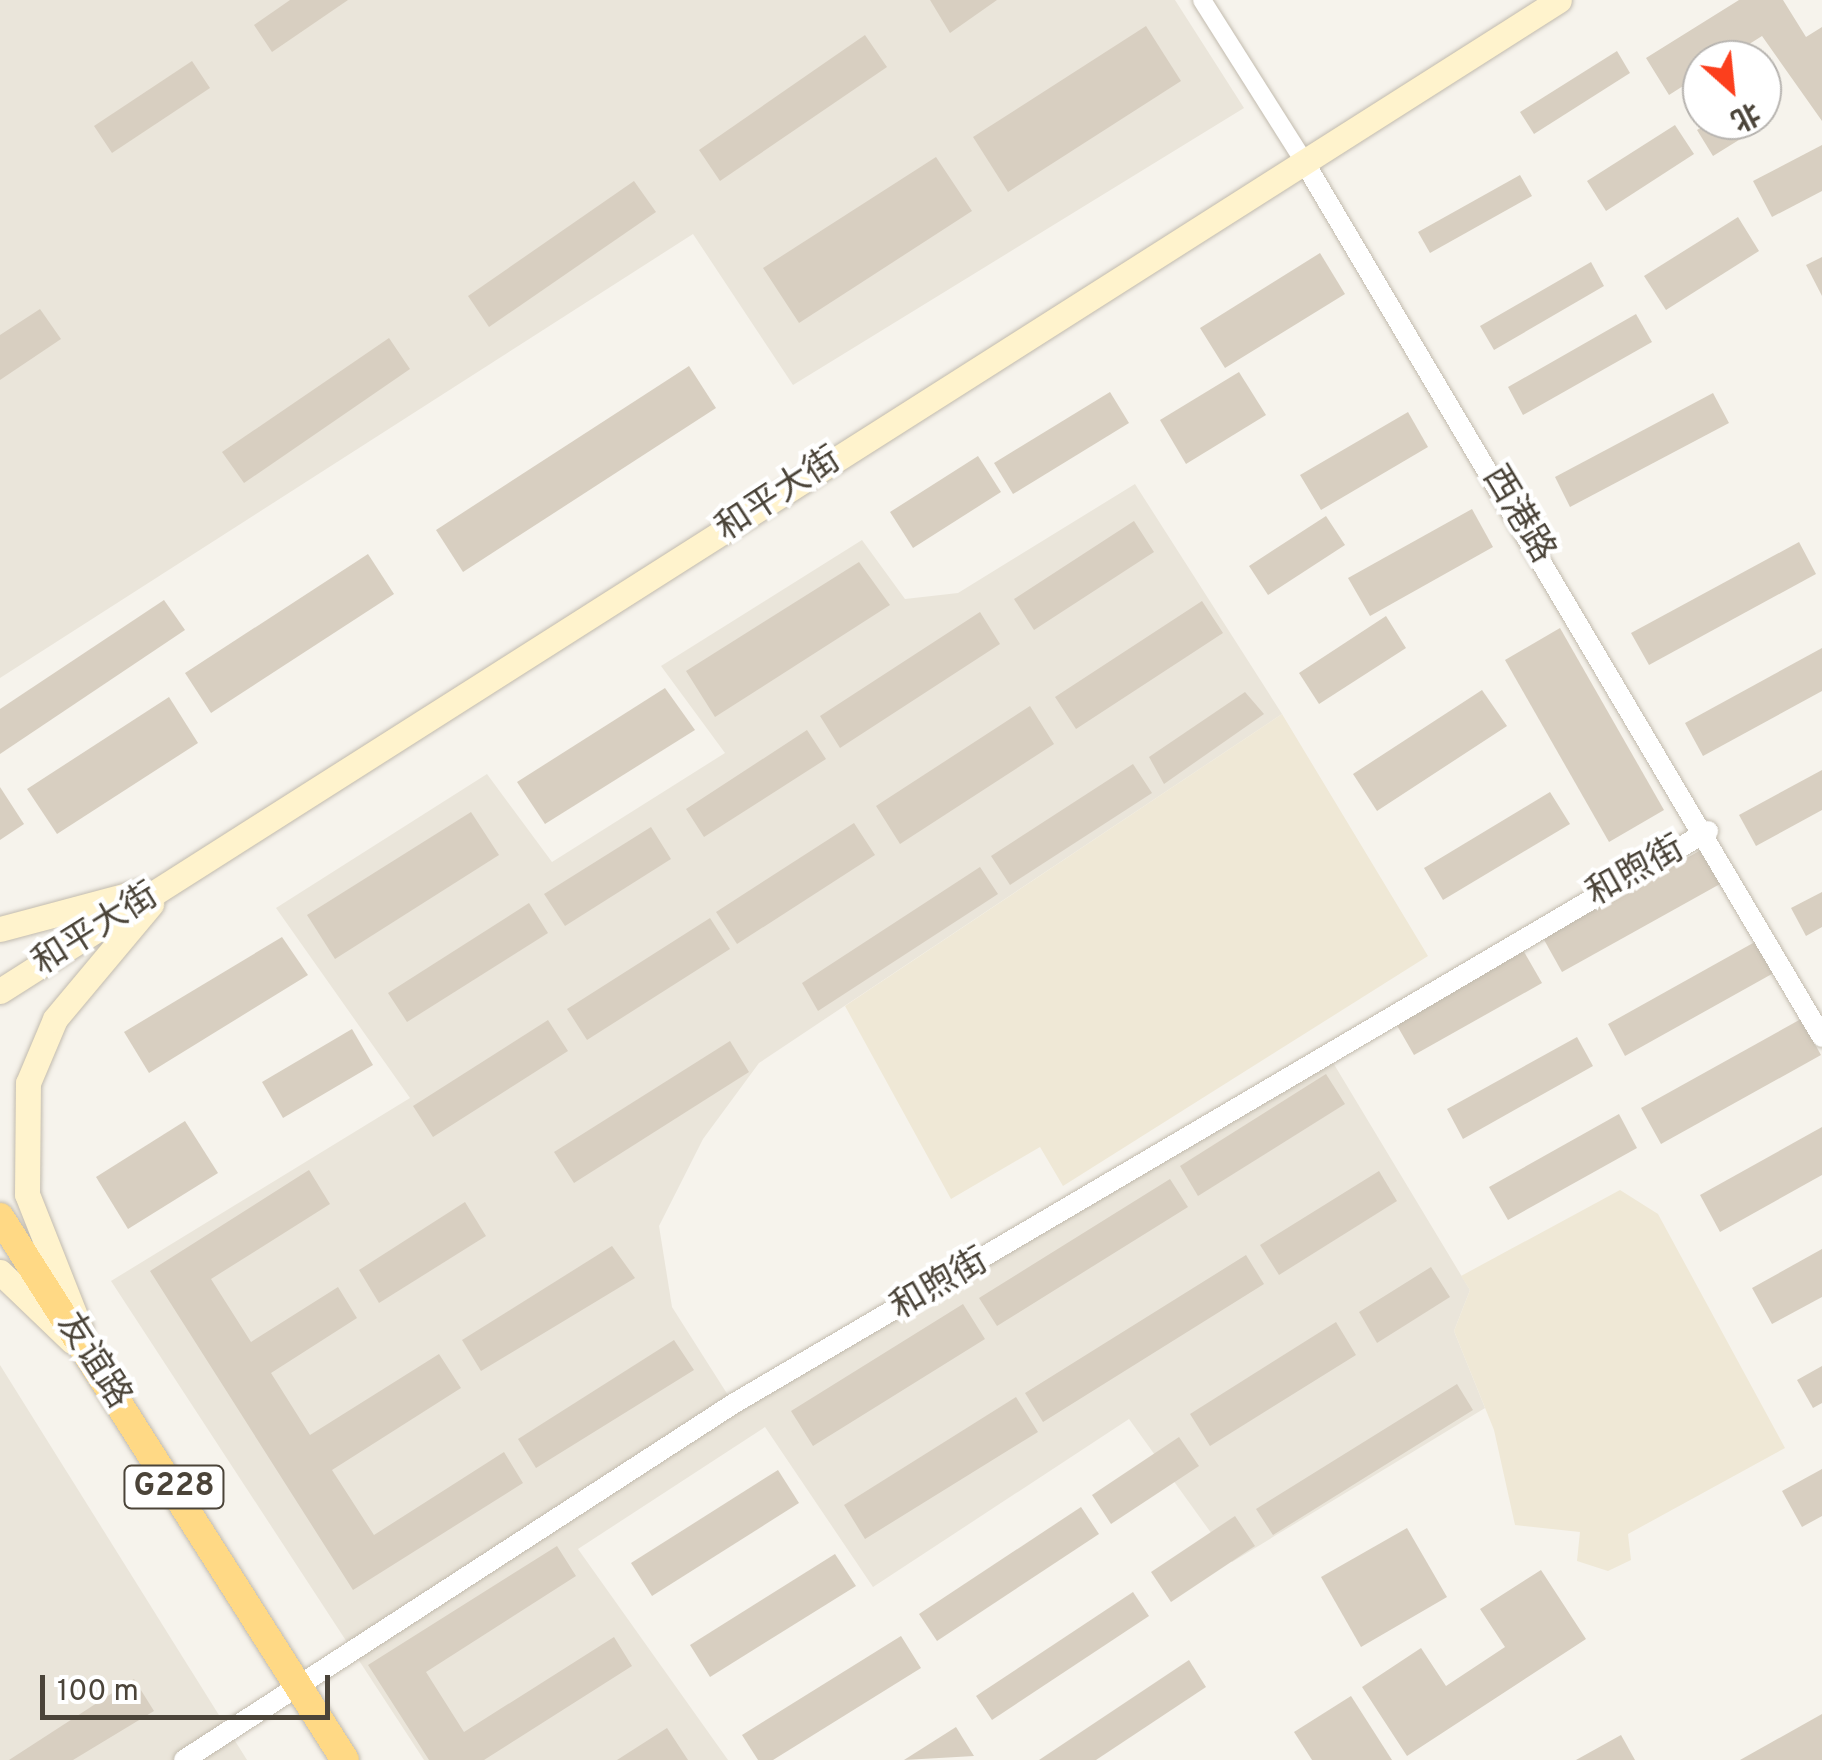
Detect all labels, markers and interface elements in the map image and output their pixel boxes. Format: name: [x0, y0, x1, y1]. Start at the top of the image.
north arrow: [1682, 40, 1782, 140]
text: 北: [1724, 93, 1765, 137]
street label: 和平大街: [709, 439, 849, 551]
street label: 西港路: [1473, 459, 1563, 571]
street label: 和煦街: [1580, 828, 1692, 916]
street label: 和平大街: [26, 875, 166, 985]
street label: 和煦街: [884, 1241, 996, 1329]
street label: 友谊路: [47, 1306, 139, 1416]
road number: G228: [121, 1460, 226, 1514]
scale bar: [45, 1655, 335, 1717]
text: 100 m: [57, 1674, 139, 1711]

